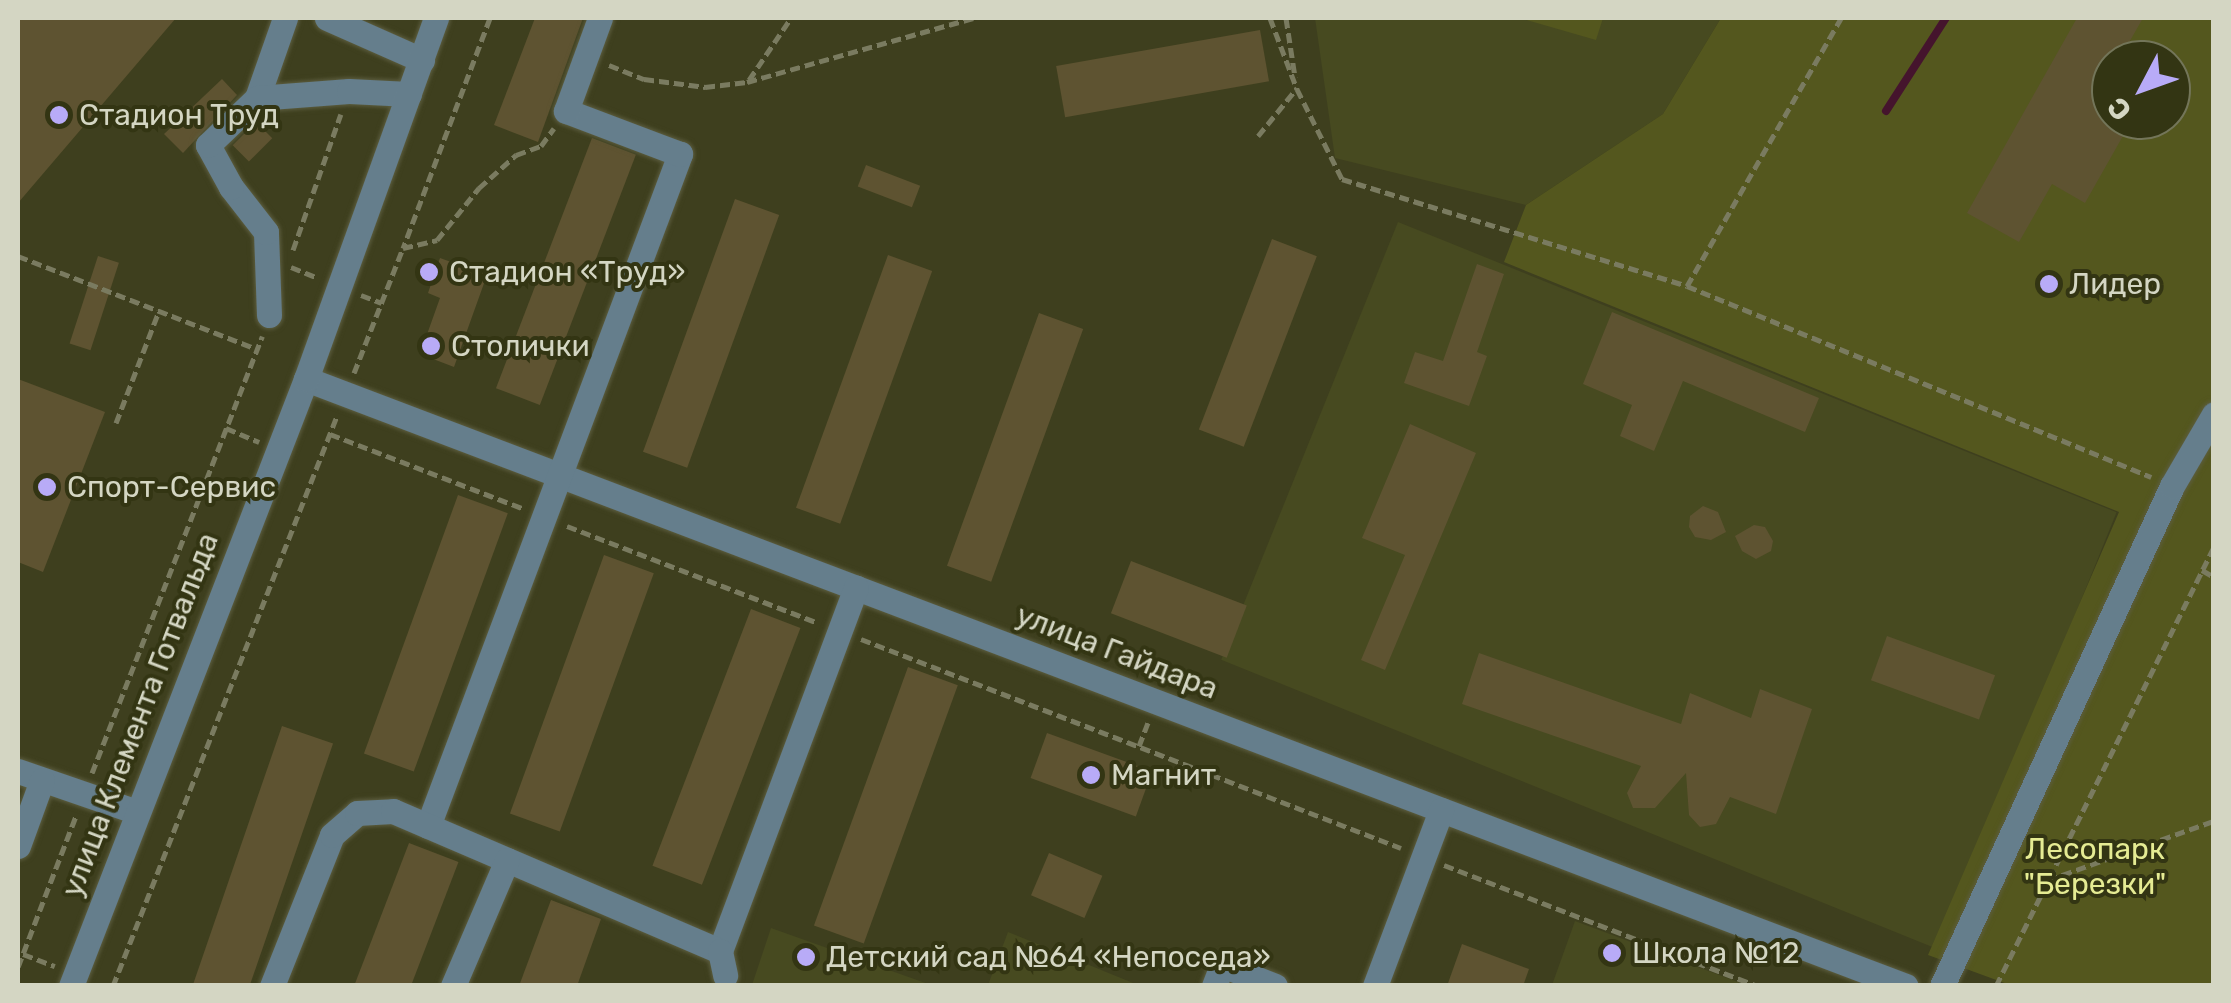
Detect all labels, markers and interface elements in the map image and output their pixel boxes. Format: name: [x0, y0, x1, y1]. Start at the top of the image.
north arrow: [2091, 40, 2191, 140]
text: С: [2101, 90, 2138, 127]
place label: Стадион Труд: [79, 97, 279, 133]
marker: Стадион Труд: [48, 104, 70, 126]
place label: Стадион «Труд»: [449, 254, 686, 290]
marker: Стадион «Труд»: [418, 261, 440, 283]
place label: Лидер: [2069, 266, 2161, 302]
marker: Лидер: [2038, 273, 2060, 295]
place label: Столички: [451, 328, 590, 364]
marker: Столички: [420, 335, 442, 357]
place label: Спорт-Сервис: [67, 469, 276, 505]
marker: Спорт-Сервис: [36, 476, 58, 498]
street label: улица Клемента Готвальда: [54, 528, 226, 902]
street label: улица Гайдара: [1011, 597, 1223, 707]
place label: Магнит: [1111, 757, 1216, 793]
marker: Магнит: [1080, 764, 1102, 786]
park label: Лесопарк "Березки": [2024, 831, 2166, 902]
place label: Школа №12: [1632, 935, 1800, 971]
place label: Детский сад №64 «Непоседа»: [826, 939, 1271, 975]
marker: Школа №12: [1601, 942, 1623, 964]
marker: Детский сад №64 «Непоседа»: [795, 946, 817, 968]

